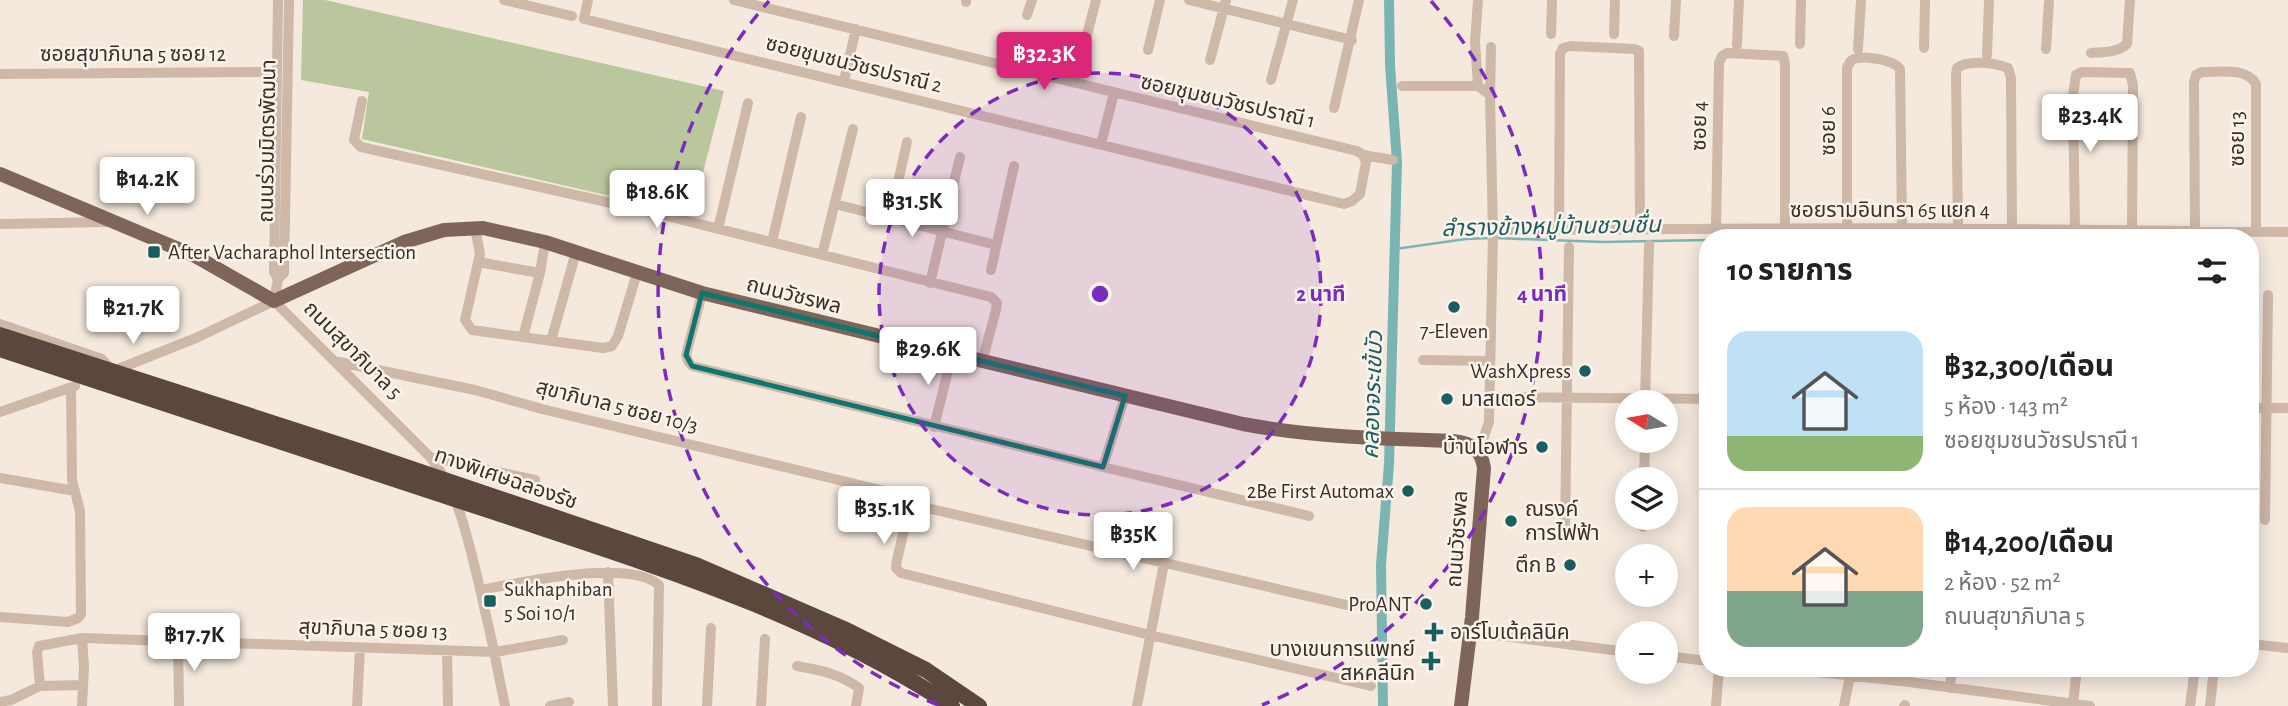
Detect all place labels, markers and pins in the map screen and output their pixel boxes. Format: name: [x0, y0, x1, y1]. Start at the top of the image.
pin: ฿32.3K: [987, 32, 1101, 92]
pin: ฿23.4K: [2033, 94, 2147, 154]
pin: ฿14.2K: [90, 158, 204, 217]
pin: ฿18.6K: [600, 170, 714, 230]
pin: ฿31.5K: [855, 180, 969, 239]
place label: After Vacharaphol Intersection: [168, 242, 416, 263]
marker: After Vacharaphol Intersection: [146, 244, 162, 260]
centre of rings: [1088, 282, 1112, 306]
pin: ฿21.7K: [76, 286, 190, 346]
marker: 7-Eleven: [1446, 299, 1462, 315]
place label: 7-Eleven: [1420, 321, 1488, 342]
pin: ฿29.6K: [871, 328, 985, 387]
place label: WashXpress: [1470, 361, 1571, 382]
marker: WashXpress: [1577, 363, 1593, 379]
place label: มาสเตอร์: [1461, 389, 1537, 410]
marker: มาสเตอร์: [1439, 391, 1455, 407]
place label: บ้านโอฬาร: [1443, 435, 1528, 458]
marker: บ้านโอฬาร: [1534, 439, 1550, 455]
place label: 2Be First Automax: [1247, 481, 1394, 502]
marker: 2Be First Automax: [1400, 483, 1416, 499]
pin: ฿35.1K: [827, 486, 941, 546]
place label: ณรงค์ การไฟฟ้า: [1525, 499, 1600, 544]
pin: ฿35K: [1092, 512, 1174, 572]
marker: ณรงค์ การไฟฟ้า: [1503, 513, 1519, 529]
place label: ตึก B: [1515, 554, 1556, 576]
marker: ตึก B: [1562, 557, 1578, 573]
place label: Sukhaphiban 5 Soi 10/1: [504, 579, 613, 624]
marker: Sukhaphiban 5 Soi 10/1: [482, 593, 498, 609]
place label: ProANT: [1348, 594, 1412, 615]
marker: ProANT: [1418, 596, 1434, 612]
pin: ฿17.7K: [137, 614, 251, 673]
place label: อาร์โบเต้คลินิค: [1450, 620, 1570, 643]
marker: อาร์โบเต้คลินิค: [1424, 622, 1444, 642]
place label: บางเขนการแพทย์ สหคลีนิก: [1269, 639, 1415, 684]
marker: บางเขนการแพทย์ สหคลีนิก: [1421, 651, 1441, 671]

